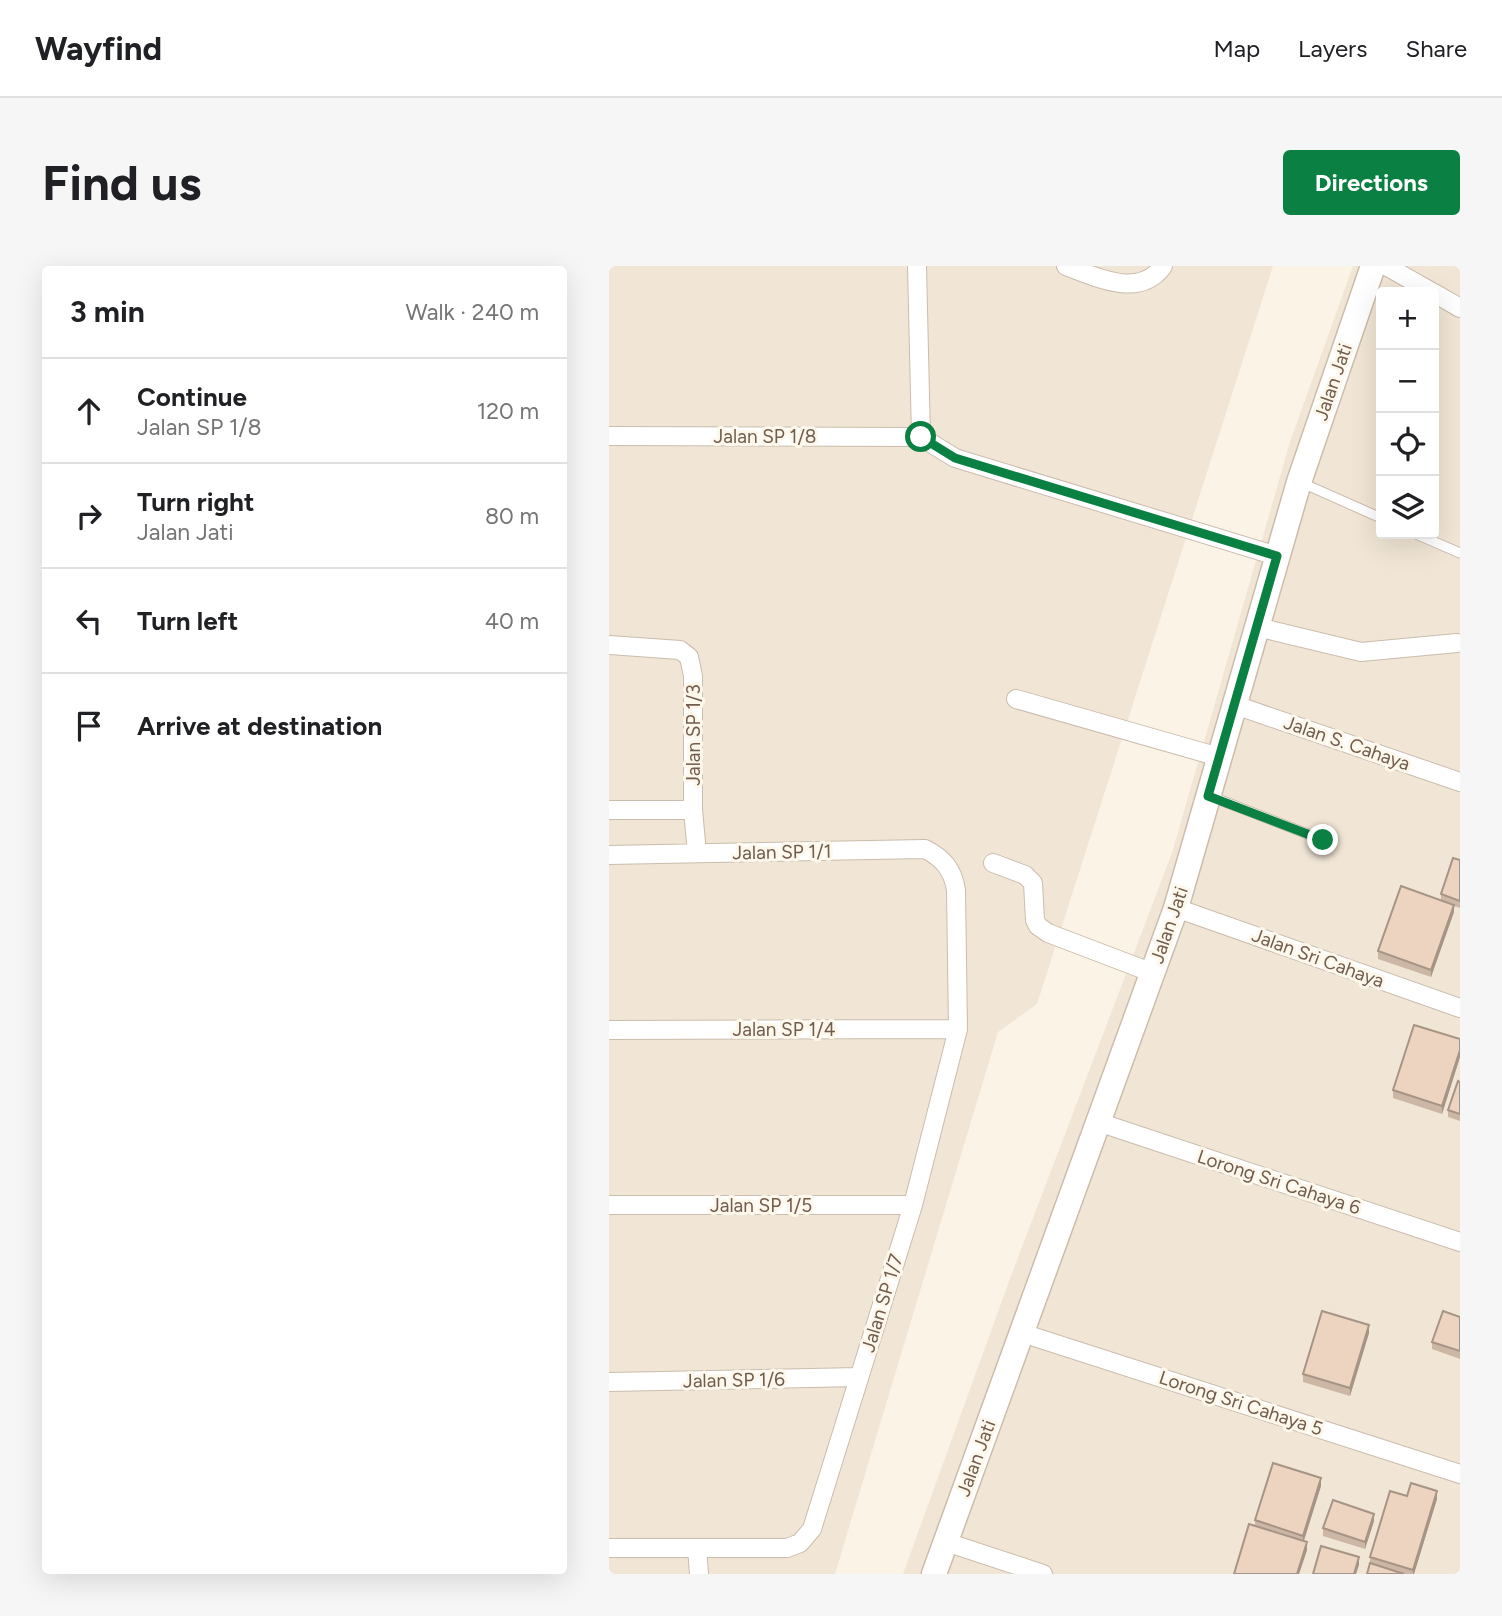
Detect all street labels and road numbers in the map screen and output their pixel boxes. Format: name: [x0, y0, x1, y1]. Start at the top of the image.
street label: Jalan Jati: [1309, 341, 1357, 423]
street label: Jalan SP 1/8: [714, 425, 816, 448]
street label: Jalan SP 1/3: [682, 684, 705, 786]
street label: Jalan S. Cahaya: [1281, 711, 1413, 775]
street label: Jalan SP 1/1: [732, 840, 832, 864]
street label: Jalan Jati: [1145, 884, 1193, 966]
street label: Jalan Sri Cahaya: [1249, 923, 1387, 993]
street label: Jalan SP 1/4: [732, 1018, 836, 1041]
street label: Lorong Sri Cahaya 6: [1194, 1145, 1364, 1219]
street label: Jalan SP 1/5: [710, 1194, 812, 1217]
street label: Jalan SP 1/7: [856, 1251, 908, 1355]
street label: Lorong Sri Cahaya 5: [1156, 1366, 1326, 1440]
street label: Jalan SP 1/6: [683, 1368, 785, 1392]
street label: Jalan Jati: [952, 1417, 1000, 1499]

